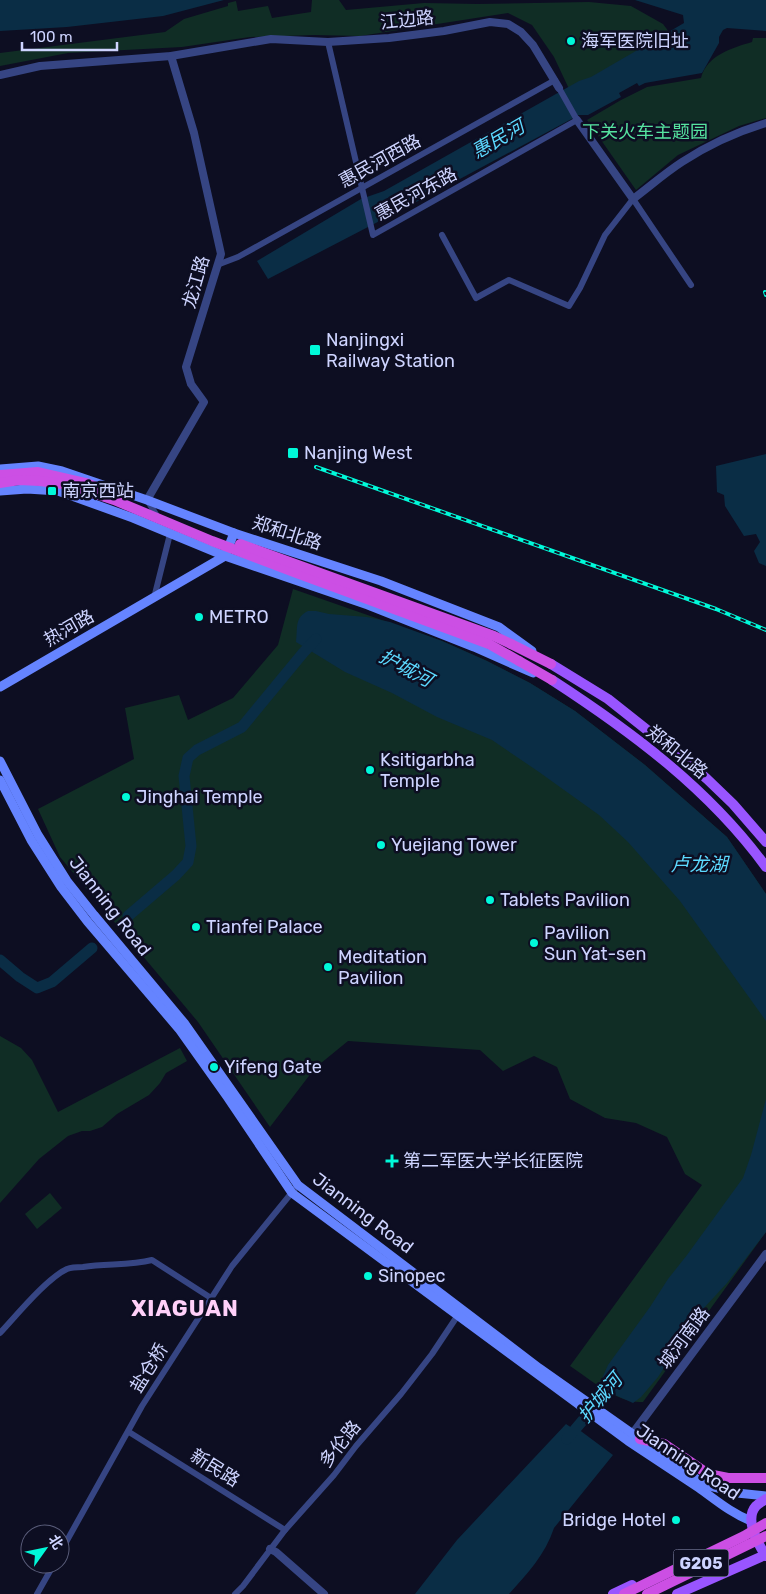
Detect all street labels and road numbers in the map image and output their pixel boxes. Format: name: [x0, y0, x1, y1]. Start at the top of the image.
street label: 江边路: [379, 6, 435, 34]
street label: 惠民河西路: [335, 130, 425, 192]
street label: 惠民河东路: [371, 163, 461, 225]
street label: 龙江路: [178, 253, 214, 311]
street label: 郑和北路: [249, 511, 325, 555]
street label: 热河路: [40, 605, 98, 651]
street label: 郑和北路: [642, 721, 712, 783]
street label: Jianning Road: [64, 852, 156, 960]
street label: Jianning Road: [308, 1168, 418, 1258]
street label: 城河南路: [654, 1303, 714, 1373]
street label: 盐仓桥: [125, 1339, 173, 1397]
street label: 多伦路: [314, 1416, 366, 1472]
street label: Jianning Road: [632, 1419, 744, 1505]
street label: 新民路: [186, 1444, 244, 1492]
road number: G205: [674, 1550, 728, 1576]

